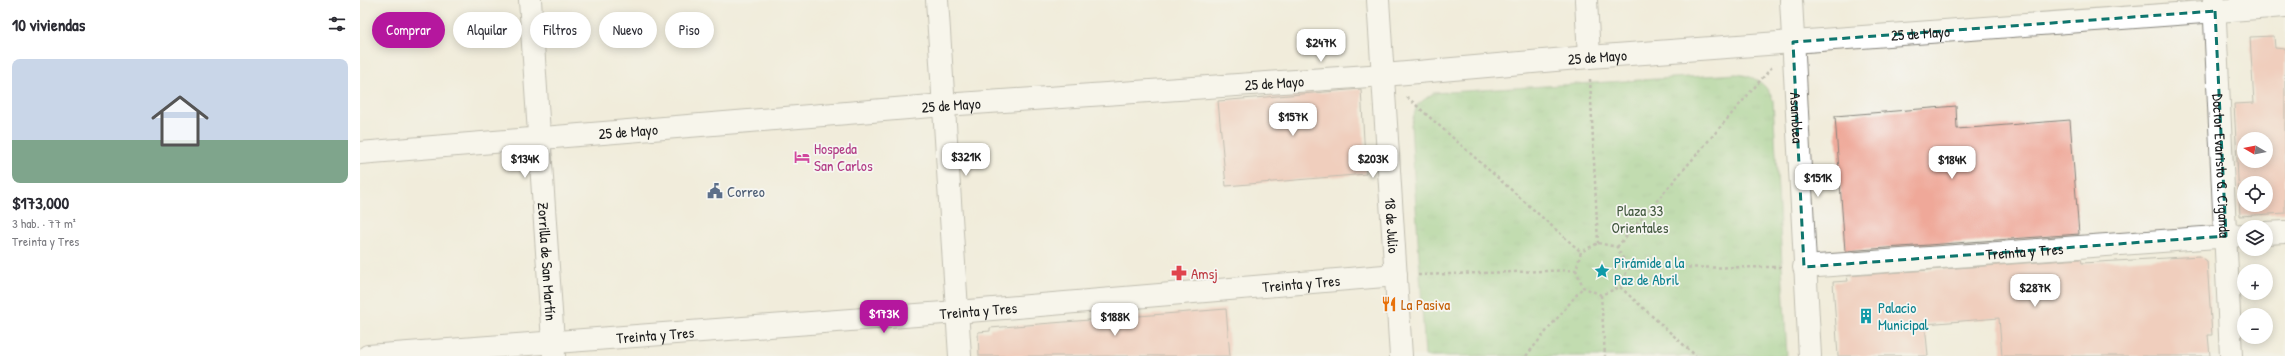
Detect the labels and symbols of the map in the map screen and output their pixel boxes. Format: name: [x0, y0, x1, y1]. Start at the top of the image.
street label: 25 de Mayo: [1890, 20, 1951, 45]
pin: $247K: [1293, 29, 1349, 63]
street label: 25 de Mayo: [1567, 44, 1628, 69]
street label: 25 de Mayo: [1244, 70, 1305, 95]
street label: 25 de Mayo: [921, 92, 981, 117]
street label: Asamblea: [1785, 92, 1809, 144]
street label: Doctor Evaristo G. Ciganda: [2208, 93, 2236, 238]
pin: $157K: [1265, 103, 1321, 137]
street label: 25 de Mayo: [598, 118, 659, 144]
north arrow: [2237, 132, 2273, 168]
place label: Hospeda San Carlos: [814, 138, 873, 176]
pin: $321K: [938, 143, 994, 177]
pin: $134K: [497, 145, 553, 179]
pin: $203K: [1345, 145, 1401, 179]
pin: $184K: [1924, 146, 1980, 180]
hotel icon: Hospeda San Carlos: [793, 148, 811, 166]
pin: $151K: [1790, 164, 1846, 198]
place label: Correo: [727, 181, 765, 202]
public building icon: Correo: [706, 182, 724, 200]
street label: 18 de Julio: [1380, 197, 1405, 254]
park label: Plaza 33 Orientales: [1611, 200, 1669, 238]
street label: Zorrilla de San Martín: [533, 202, 562, 322]
street label: Treinta y Tres: [1985, 238, 2064, 264]
place label: Pirámide a la Paz de Abril: [1614, 252, 1684, 290]
place icon: Pirámide a la Paz de Abril: [1593, 262, 1611, 280]
place label: Amsj: [1191, 263, 1218, 284]
pharmacy icon: Amsj: [1170, 264, 1188, 282]
street label: Treinta y Tres: [1261, 269, 1341, 297]
pin: $287K: [2007, 274, 2063, 308]
place label: La Pasiva: [1401, 294, 1450, 315]
restaurant icon: La Pasiva: [1380, 295, 1398, 313]
street label: Treinta y Tres: [939, 296, 1018, 324]
place label: Palacio Municipal: [1878, 297, 1929, 335]
pin: $173K: [856, 300, 912, 334]
pin: $188K: [1087, 303, 1143, 337]
building icon: Palacio Municipal: [1857, 307, 1875, 325]
street label: Treinta y Tres: [616, 321, 695, 348]

